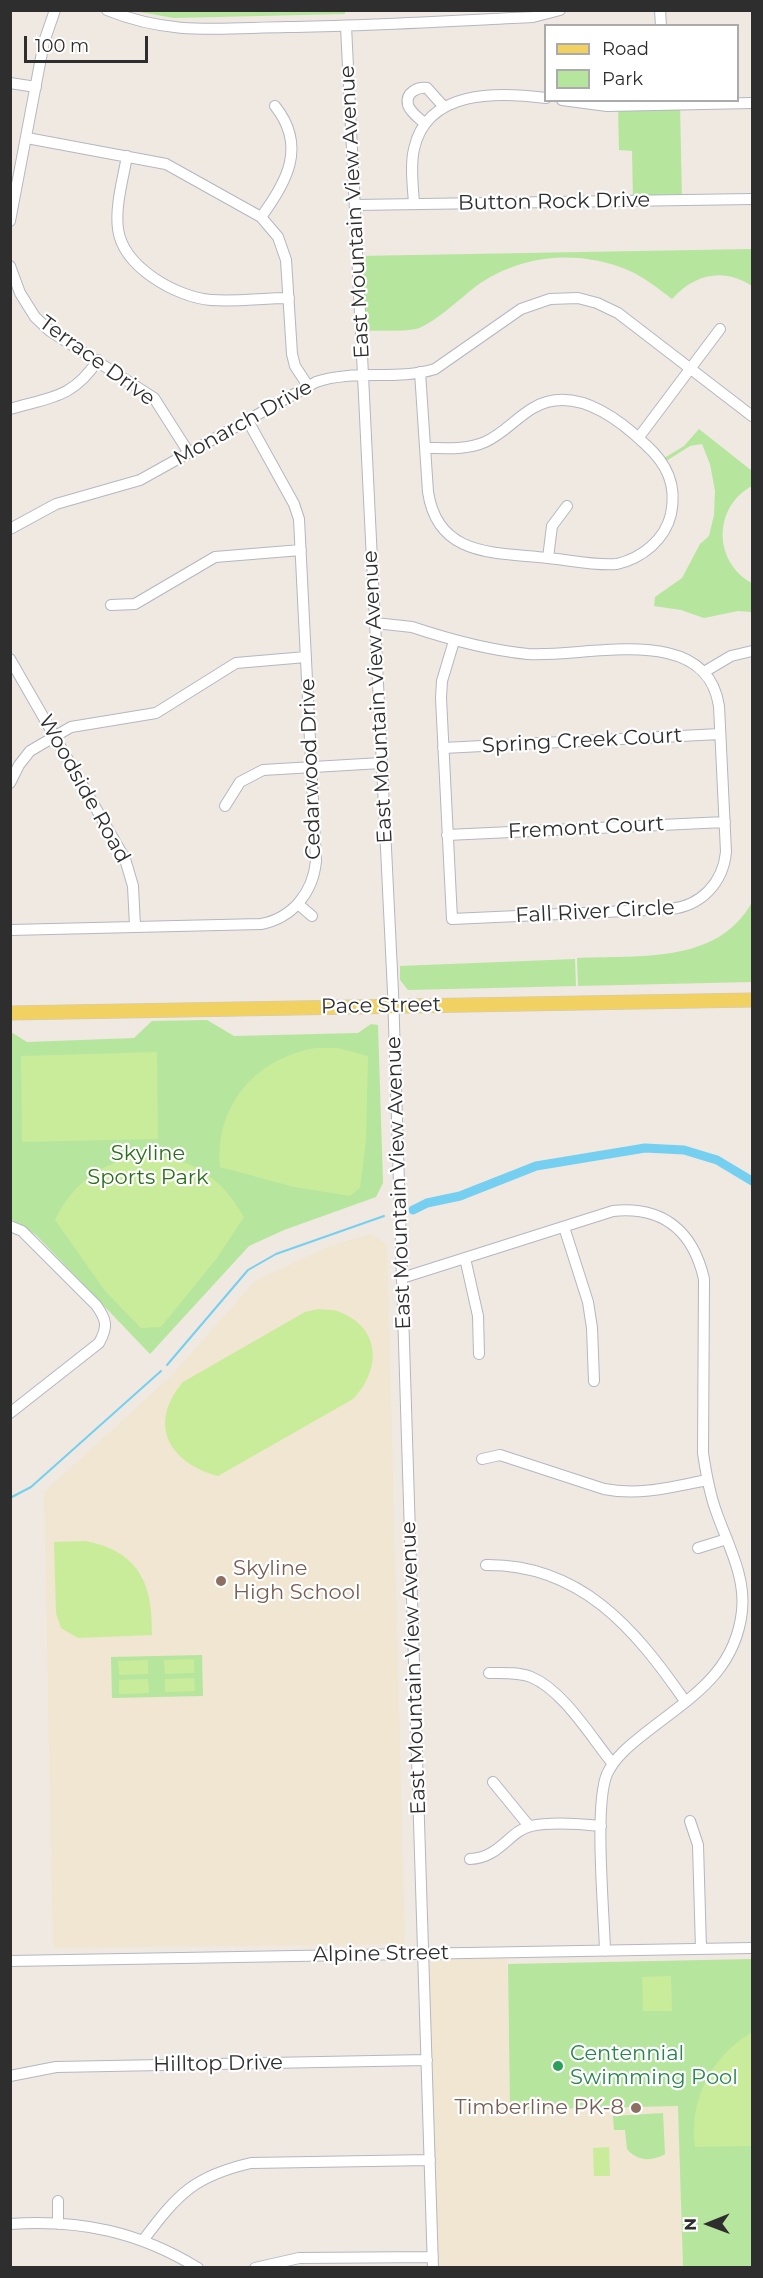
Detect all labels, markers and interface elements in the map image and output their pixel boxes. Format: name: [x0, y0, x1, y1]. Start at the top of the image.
scale bar: [27, 24, 152, 62]
legend: [544, 24, 739, 102]
text: 100 m: [35, 35, 89, 57]
text: Road: [602, 38, 649, 60]
street label: East Mountain View Avenue: [335, 65, 375, 359]
text: Park: [602, 68, 643, 90]
street label: Button Rock Drive: [458, 188, 650, 216]
street label: Terrace Drive: [34, 311, 160, 411]
street label: Monarch Drive: [169, 375, 317, 471]
street label: East Mountain View Avenue: [358, 550, 398, 844]
street label: Cedarwood Drive: [295, 678, 327, 860]
street label: Woodside Road: [33, 710, 135, 868]
street label: Spring Creek Court: [481, 723, 683, 759]
street label: Fremont Court: [507, 811, 665, 845]
street label: Fall River Circle: [515, 895, 675, 929]
street label: Pace Street: [321, 992, 441, 1020]
street label: East Mountain View Avenue: [381, 1036, 417, 1330]
park label: Skyline Sports Park: [87, 1141, 209, 1191]
street label: East Mountain View Avenue: [396, 1521, 432, 1815]
place label: Skyline High School: [233, 1556, 361, 1606]
marker: Skyline High School: [214, 1574, 228, 1588]
street label: Alpine Street: [313, 1940, 449, 1968]
place label: Centennial Swimming Pool: [570, 2041, 738, 2091]
street label: Hilltop Drive: [153, 2050, 283, 2078]
marker: Centennial Swimming Pool: [551, 2059, 565, 2073]
place label: Timberline PK-8: [455, 2095, 624, 2121]
marker: Timberline PK-8: [629, 2101, 643, 2115]
north arrow: [679, 2194, 739, 2254]
text: N: [681, 2218, 700, 2231]

